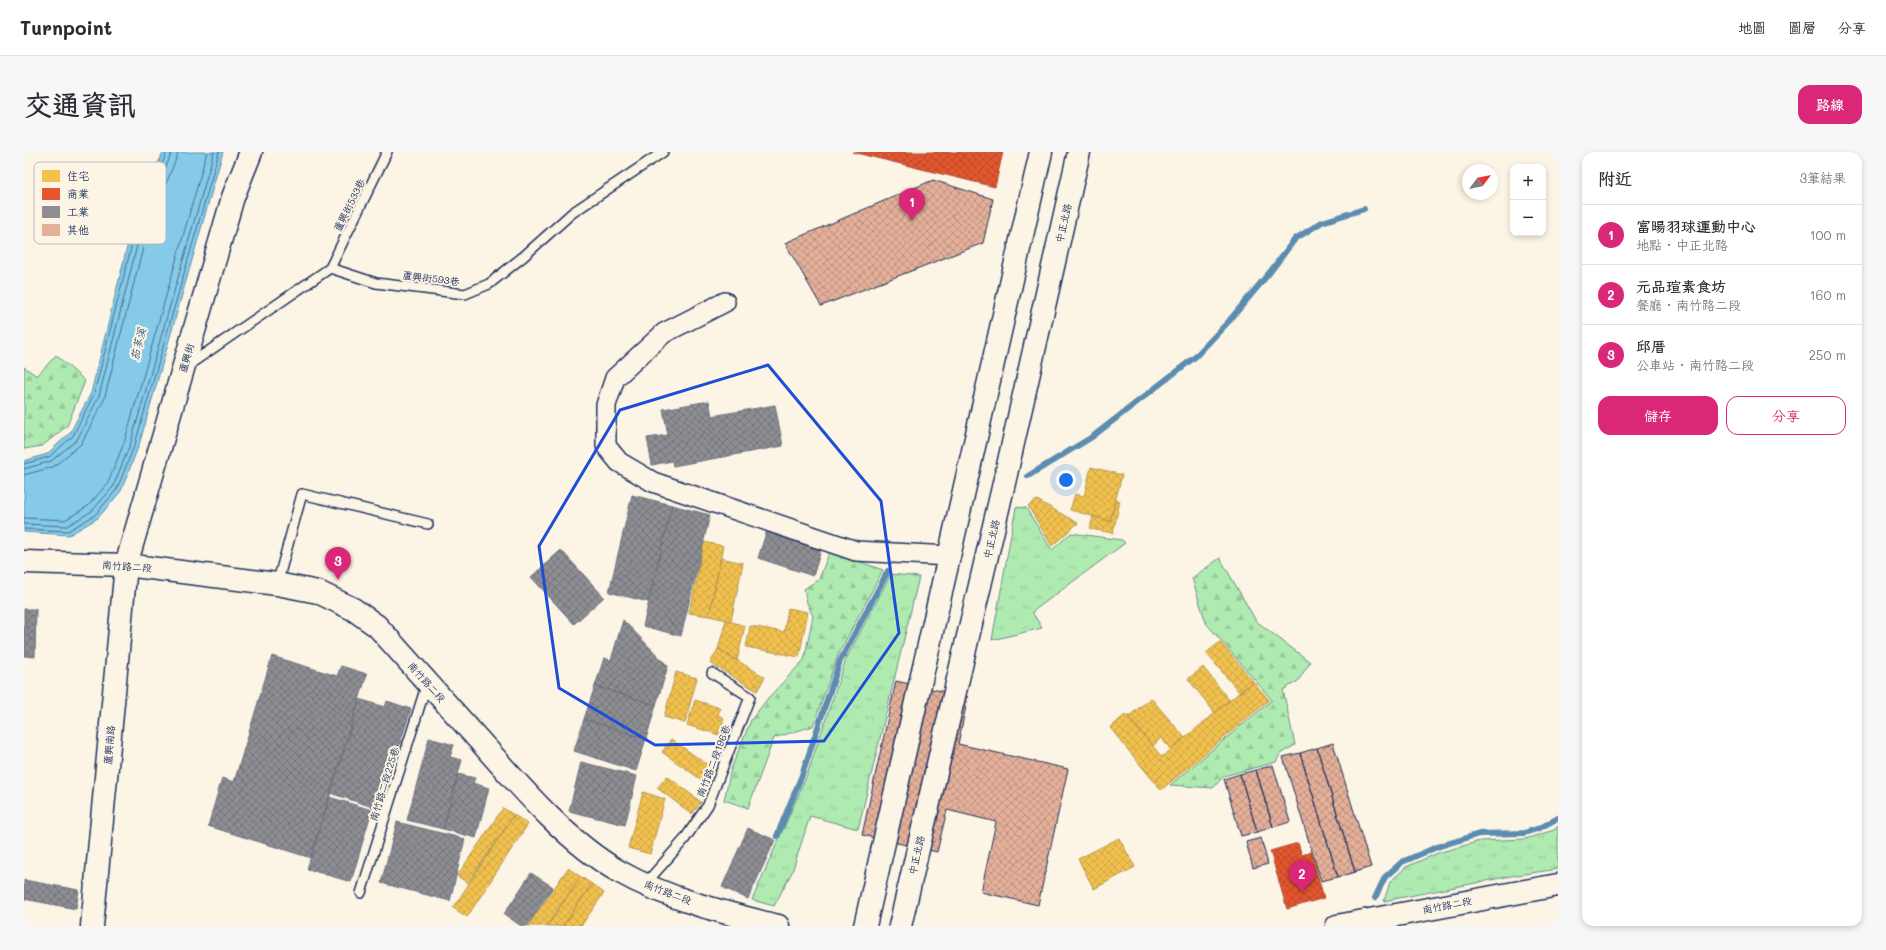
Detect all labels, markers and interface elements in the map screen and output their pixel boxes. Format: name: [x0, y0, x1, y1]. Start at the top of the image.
text: Turnpoint: [20, 15, 112, 40]
text: 地圖: [1738, 18, 1766, 37]
text: 圖層: [1788, 18, 1816, 37]
text: 分享: [1838, 18, 1866, 37]
button: 路線: [1798, 85, 1862, 124]
text: 交通資訊: [24, 86, 136, 122]
legend: [34, 162, 166, 244]
north arrow: [1462, 164, 1498, 200]
map controls: [1510, 164, 1546, 236]
button: +: [1510, 164, 1546, 200]
text: 附近: [1598, 167, 1632, 189]
text: 住宅: [67, 168, 89, 183]
text: 3筆結果: [1799, 169, 1846, 186]
street label: 蘆興街533巷: [330, 175, 368, 234]
text: 商業: [67, 186, 89, 201]
pin: 1: [899, 188, 925, 221]
button: −: [1510, 200, 1546, 236]
street label: 中正北路: [1052, 202, 1074, 244]
text: 工業: [67, 204, 89, 219]
text: 富暘羽球運動中心: [1636, 216, 1756, 236]
text: 其他: [67, 222, 89, 237]
text: 1: [1608, 226, 1614, 243]
text: 100 m: [1810, 226, 1846, 243]
text: 地點 · 中正北路: [1636, 236, 1728, 253]
street label: 蘆興街593巷: [402, 268, 461, 289]
text: 元品瑄素食坊: [1636, 276, 1726, 296]
text: 2: [1607, 286, 1615, 303]
text: 160 m: [1810, 286, 1846, 303]
text: 餐廳 · 南竹路二段: [1636, 296, 1741, 313]
water label: 茄苳溪: [126, 325, 149, 362]
text: 邱厝: [1636, 336, 1666, 356]
street label: 蘆興街: [175, 342, 197, 374]
text: 3: [1607, 346, 1615, 363]
text: 250 m: [1809, 346, 1846, 363]
text: 公車站 · 南竹路二段: [1636, 356, 1754, 373]
button: 儲存: [1598, 396, 1718, 435]
button: 分享: [1726, 396, 1846, 435]
your location: [1056, 470, 1076, 490]
street label: 中正北路: [980, 518, 1002, 560]
pin: 3: [325, 547, 351, 580]
street label: 南竹路二段: [102, 557, 152, 575]
street label: 南竹路二段: [405, 659, 449, 705]
street label: 南竹路二段196巷: [693, 722, 734, 799]
street label: 蘆興南路: [100, 724, 118, 766]
street label: 南竹路二段225巷: [366, 744, 402, 823]
street label: 中正北路: [905, 834, 927, 876]
pin: 2: [1289, 860, 1315, 893]
street label: 南竹路二段: [642, 877, 694, 907]
street label: 南竹路二段: [1421, 893, 1473, 917]

